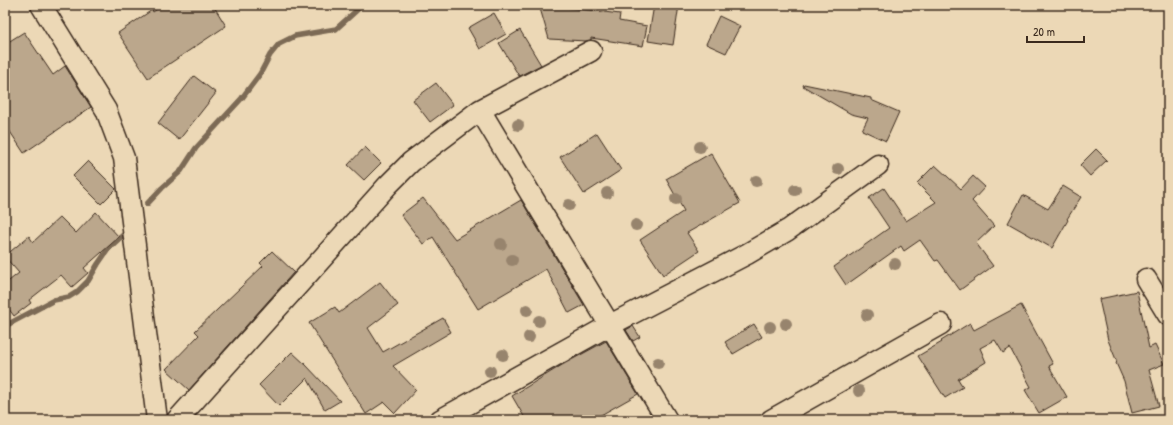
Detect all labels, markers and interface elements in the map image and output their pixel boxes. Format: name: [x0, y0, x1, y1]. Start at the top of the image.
scale bar: [1027, 18, 1084, 44]
text: 20 m: [1033, 23, 1055, 40]

